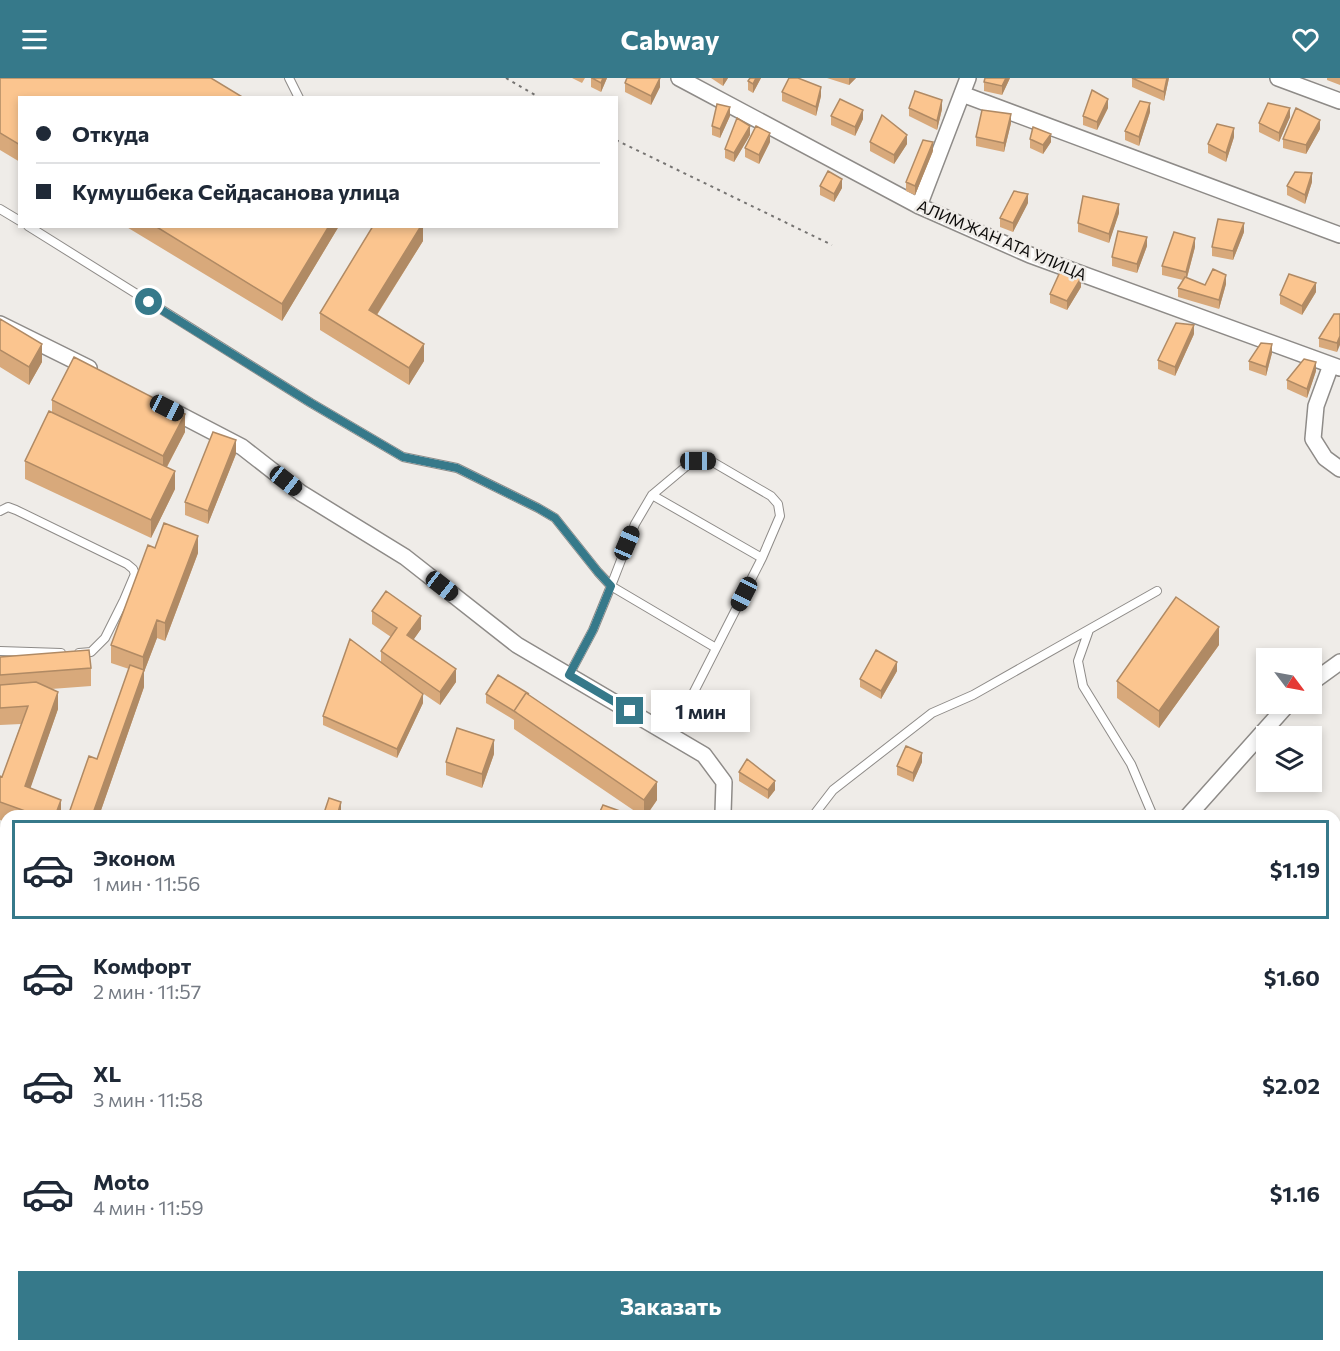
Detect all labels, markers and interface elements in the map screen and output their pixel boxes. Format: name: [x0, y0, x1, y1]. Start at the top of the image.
icon: menu: [18, 23, 51, 56]
text: Cabway: [620, 23, 720, 56]
icon: heart: [1289, 23, 1322, 56]
text: Откуда: [72, 120, 149, 147]
text: Кумушбека Сейдасанова улица: [72, 178, 400, 205]
street label: АЛИМЖАН АТА УЛИЦА: [915, 195, 1090, 284]
route start: [135, 288, 162, 315]
car: [147, 392, 187, 424]
car: [680, 452, 716, 470]
car: [266, 463, 306, 499]
car: [612, 523, 642, 563]
car: [422, 568, 462, 604]
car: [728, 574, 760, 614]
north arrow: [1256, 648, 1322, 714]
map controls: [1256, 648, 1322, 792]
callout: 1 мин: [651, 690, 750, 732]
route end: [616, 697, 643, 724]
text: 1 мин: [675, 699, 726, 723]
button: layers: [1256, 726, 1322, 792]
icon: car: [21, 843, 75, 897]
text: Эконом: [93, 844, 175, 871]
text: $1.19: [1270, 856, 1320, 883]
text: 1 мин · 11:56: [93, 871, 200, 895]
icon: car: [21, 951, 75, 1005]
text: Комфорт: [93, 952, 191, 979]
text: $1.60: [1264, 964, 1320, 991]
text: 2 мин · 11:57: [93, 979, 201, 1003]
icon: car: [21, 1059, 75, 1113]
text: XL: [93, 1060, 121, 1087]
text: $2.02: [1262, 1072, 1320, 1099]
text: 3 мин · 11:58: [93, 1087, 203, 1111]
icon: car: [21, 1167, 75, 1221]
text: Moto: [93, 1168, 149, 1195]
text: $1.16: [1270, 1180, 1320, 1207]
text: 4 мин · 11:59: [93, 1195, 204, 1219]
button: Заказать: [18, 1271, 1323, 1340]

